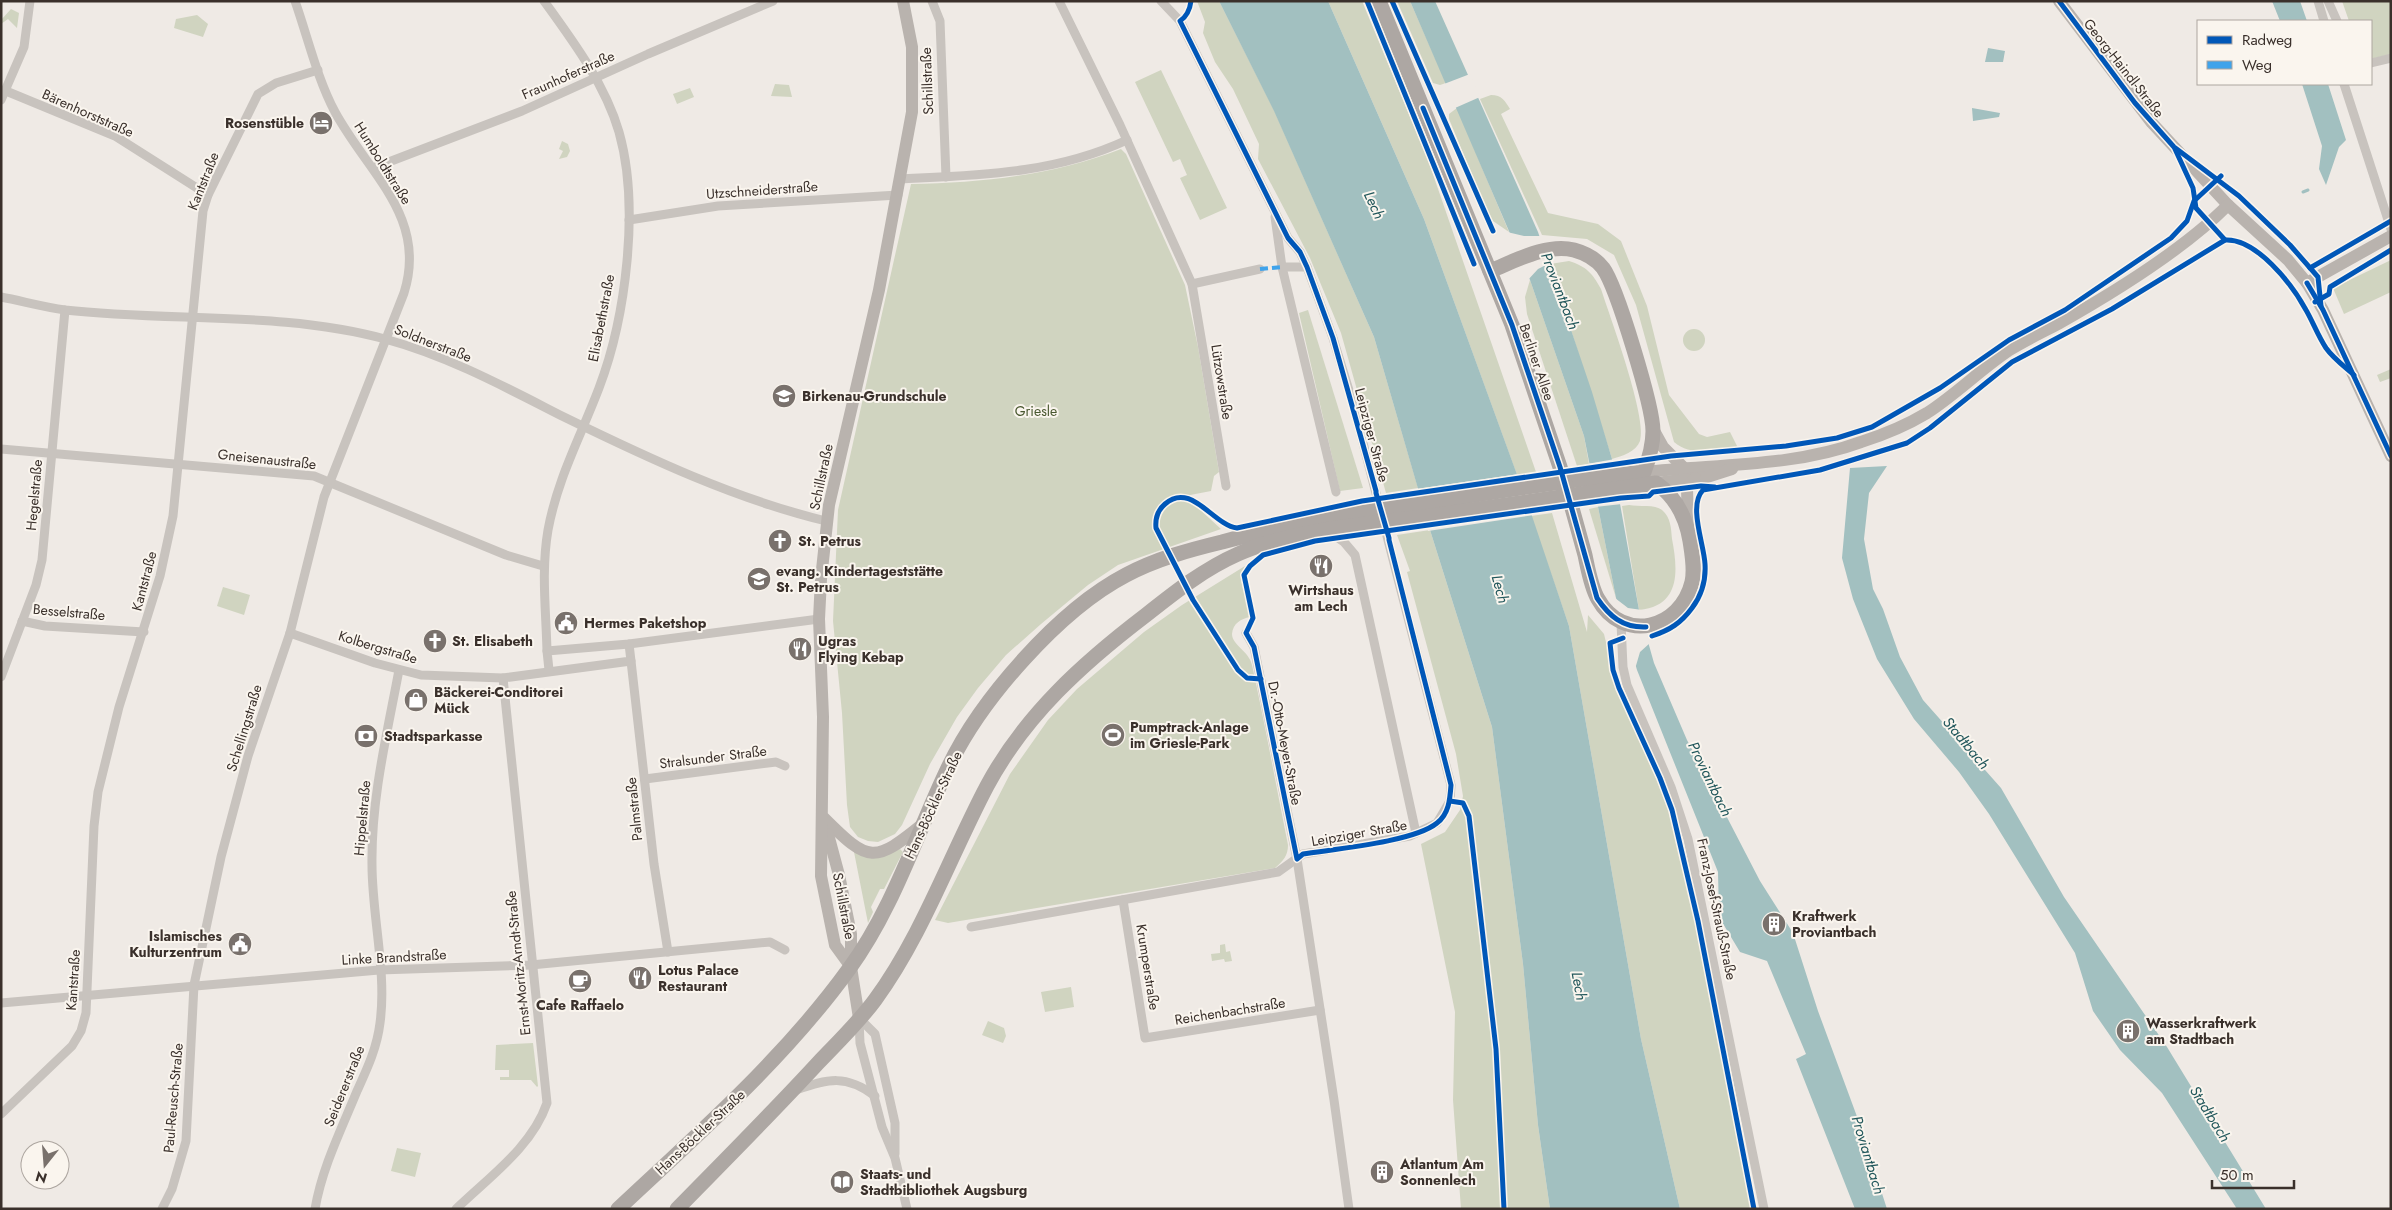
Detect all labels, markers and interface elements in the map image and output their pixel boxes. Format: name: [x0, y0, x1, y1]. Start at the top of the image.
street label: Georg-Haindl-Straße: [2079, 14, 2169, 122]
legend: [2197, 20, 2372, 85]
text: Radweg: [2242, 29, 2292, 51]
street label: Fraunhoferstraße: [518, 46, 618, 104]
street label: Schillstraße: [916, 47, 938, 115]
text: Weg: [2242, 54, 2272, 76]
street label: Bärenhorststraße: [39, 84, 137, 142]
hotel icon: Rosenstüble: [308, 110, 334, 136]
place label: Rosenstüble: [225, 113, 304, 133]
street label: Humboldtstraße: [350, 118, 416, 208]
street label: Kantstraße: [182, 149, 224, 213]
street label: Utzschneiderstraße: [705, 176, 819, 204]
water label: Lech: [1358, 187, 1390, 223]
water label: Proviantbach: [1535, 249, 1585, 333]
street label: Elisabethstraße: [583, 273, 619, 363]
street label: Soldnerstraße: [391, 319, 475, 367]
street label: Berliner Allee: [1514, 321, 1560, 403]
street label: Lützowstraße: [1206, 343, 1238, 421]
school or university icon: Birkenau-Grundschule: [771, 383, 797, 409]
place label: Birkenau-Grundschule: [802, 386, 947, 406]
street label: Leipziger Straße: [1350, 386, 1394, 484]
park label: Griesle: [1015, 401, 1057, 421]
street label: Schillstraße: [804, 442, 838, 512]
street label: Gneisenaustraße: [217, 444, 317, 474]
street label: Hegelstraße: [21, 459, 47, 531]
church icon: St. Petrus: [767, 528, 793, 554]
place label: St. Petrus: [798, 531, 861, 551]
street label: Kantstraße: [126, 549, 162, 613]
restaurant icon: Wirtshaus am Lech: [1308, 553, 1334, 579]
place label: evang. Kindertageststätte St. Petrus: [776, 561, 943, 597]
school or university icon: evang. Kindertageststätte St. Petrus: [746, 566, 772, 592]
water label: Lech: [1486, 572, 1514, 606]
place label: Wirtshaus am Lech: [1288, 580, 1354, 616]
street label: Besselstraße: [32, 599, 106, 625]
public building icon: Hermes Paketshop: [553, 610, 579, 636]
place label: Hermes Paketshop: [584, 613, 707, 633]
street label: Kolbergstraße: [336, 625, 420, 669]
church icon: St. Elisabeth: [422, 628, 448, 654]
place label: St. Elisabeth: [452, 631, 533, 651]
place label: Ugras Flying Kebap: [818, 631, 904, 667]
restaurant icon: Ugras Flying Kebap: [787, 636, 813, 662]
street label: Dr.-Otto-Meyer-Straße: [1263, 679, 1307, 807]
street label: Schellingstraße: [221, 682, 267, 774]
place label: Bäckerei-Conditorei Mück: [434, 682, 563, 718]
shop icon: Bäckerei-Conditorei Mück: [403, 687, 429, 713]
water label: Stadtbach: [1937, 712, 1995, 774]
place label: Pumptrack-Anlage im Griesle-Park: [1130, 717, 1249, 753]
sports icon: Pumptrack-Anlage im Griesle-Park: [1100, 722, 1126, 748]
bank icon: Stadtsparkasse: [353, 723, 379, 749]
place label: Stadtsparkasse: [384, 726, 483, 746]
water label: Proviantbach: [1682, 738, 1738, 820]
street label: Stralsunder Straße: [658, 740, 768, 774]
street label: Hans-Böckler-Straße: [899, 748, 967, 862]
street label: Palmstraße: [621, 776, 647, 842]
street label: Hippelstraße: [349, 779, 375, 857]
street label: Leipziger Straße: [1310, 815, 1408, 851]
street label: Franz-Josef-Strauß-Straße: [1692, 836, 1742, 982]
street label: Schillstraße: [828, 871, 860, 941]
street label: Ernst-Moritz-Arndt-Straße: [500, 890, 536, 1036]
place label: Kraftwerk Proviantbach: [1792, 906, 1876, 942]
building icon: Kraftwerk Proviantbach: [1761, 911, 1787, 937]
street label: Krumperstraße: [1131, 923, 1165, 1011]
place label: Islamisches Kulturzentrum: [129, 926, 223, 962]
public building icon: Islamisches Kulturzentrum: [227, 931, 253, 957]
street label: Linke Brandstraße: [341, 944, 447, 970]
street label: Kantstraße: [61, 949, 85, 1011]
place label: Lotus Palace Restaurant: [658, 960, 739, 996]
restaurant icon: Lotus Palace Restaurant: [627, 965, 653, 991]
cafe icon: Cafe Raffaelo: [567, 968, 593, 994]
water label: Lech: [1566, 970, 1592, 1002]
street label: Reichenbachstraße: [1173, 992, 1287, 1030]
place label: Cafe Raffaelo: [536, 995, 624, 1015]
place label: Wasserkraftwerk am Stadtbach: [2146, 1013, 2257, 1049]
building icon: Wasserkraftwerk am Stadtbach: [2115, 1018, 2141, 1044]
street label: Paul-Reusch-Straße: [158, 1042, 188, 1154]
street label: Seidererstraße: [319, 1042, 369, 1130]
water label: Stadtbach: [2184, 1082, 2236, 1146]
street label: Hans-Böckler-Straße: [650, 1085, 750, 1179]
water label: Proviantbach: [1846, 1113, 1890, 1197]
north arrow: [20, 1140, 70, 1190]
place label: Atlantum Am Sonnenlech: [1399, 1154, 1484, 1190]
scale bar: [2212, 1158, 2294, 1190]
building icon: Atlantum Am Sonnenlech: [1369, 1159, 1395, 1185]
place label: Staats- und Stadtbibliothek Augsburg: [860, 1164, 1027, 1200]
text: 50 m: [2220, 1164, 2254, 1186]
text: N: [33, 1166, 49, 1189]
library icon: Staats- und Stadtbibliothek Augsburg: [829, 1169, 855, 1195]

